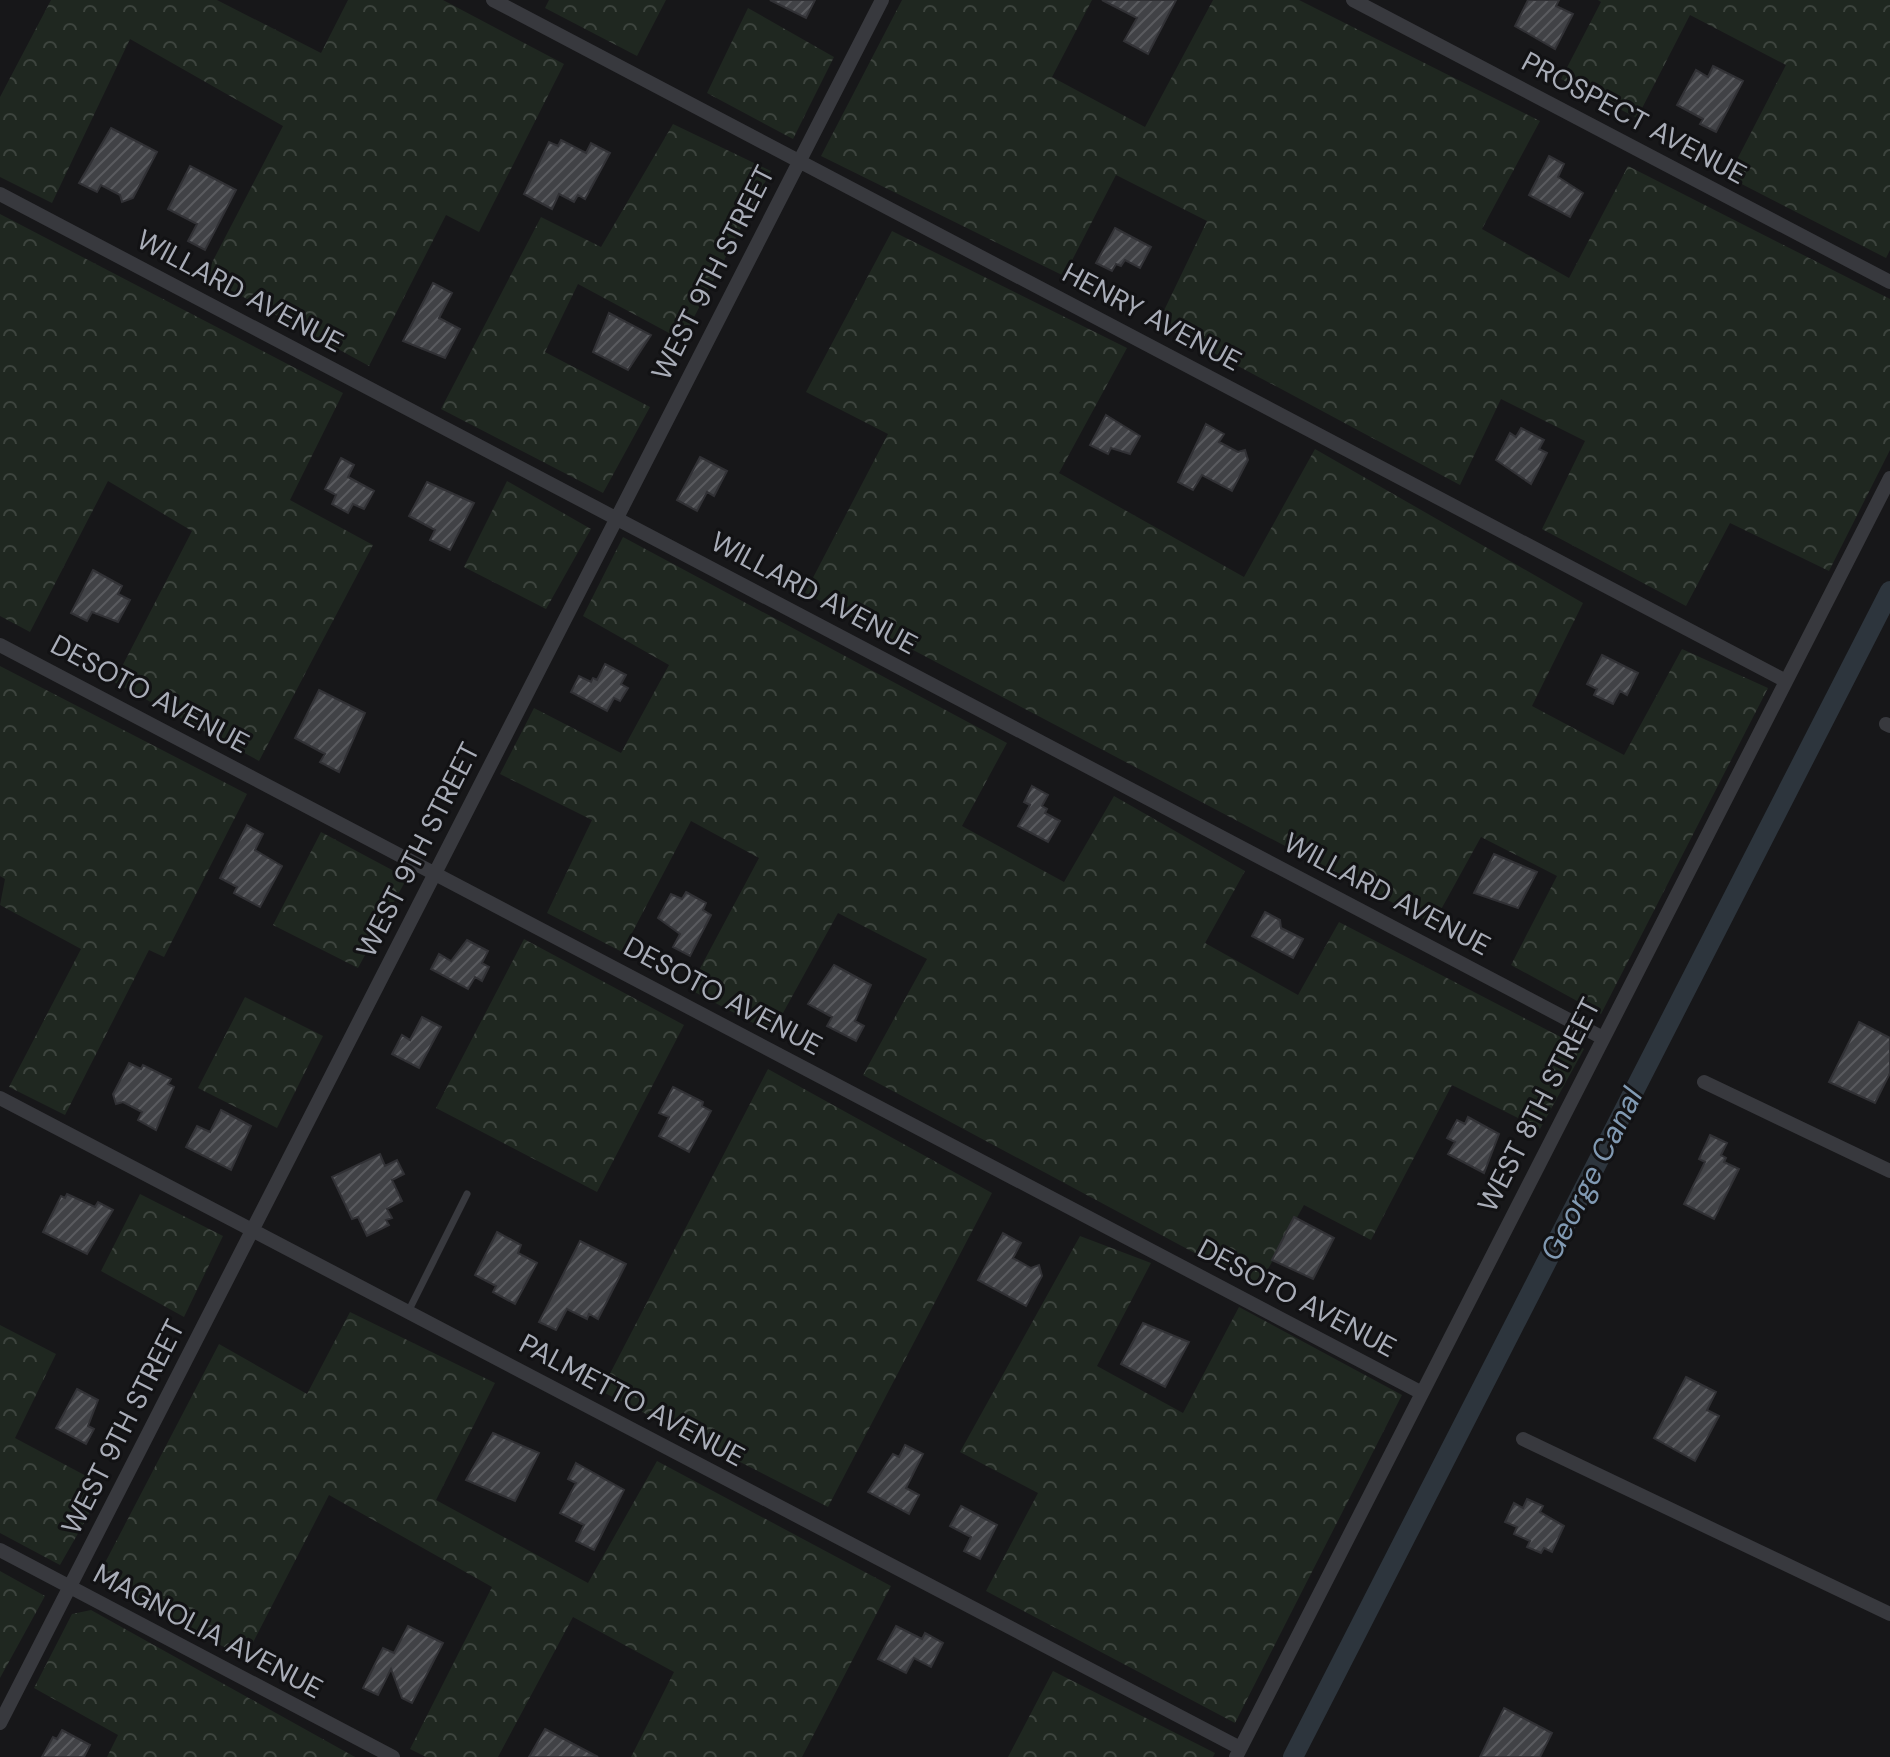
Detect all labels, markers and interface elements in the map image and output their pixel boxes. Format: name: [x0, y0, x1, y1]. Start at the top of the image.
street label: PROSPECT AVENUE: [1515, 43, 1753, 193]
street label: WEST 9TH STREET: [643, 159, 783, 387]
street label: WILLARD AVENUE: [130, 221, 350, 361]
street label: HENRY AVENUE: [1056, 254, 1248, 380]
street label: WILLARD AVENUE: [704, 523, 924, 663]
street label: DESOTO AVENUE: [44, 626, 256, 762]
street label: WEST 9TH STREET: [348, 736, 488, 964]
street label: WILLARD AVENUE: [1277, 824, 1497, 964]
street label: DESOTO AVENUE: [617, 928, 829, 1064]
street label: WEST 8TH STREET: [1469, 992, 1609, 1218]
water label: George Canal: [1531, 1080, 1652, 1267]
street label: DESOTO AVENUE: [1191, 1230, 1403, 1366]
street label: WEST 9TH STREET: [53, 1313, 193, 1541]
street label: PALMETTO AVENUE: [513, 1325, 751, 1475]
street label: MAGNOLIA AVENUE: [87, 1555, 329, 1707]

